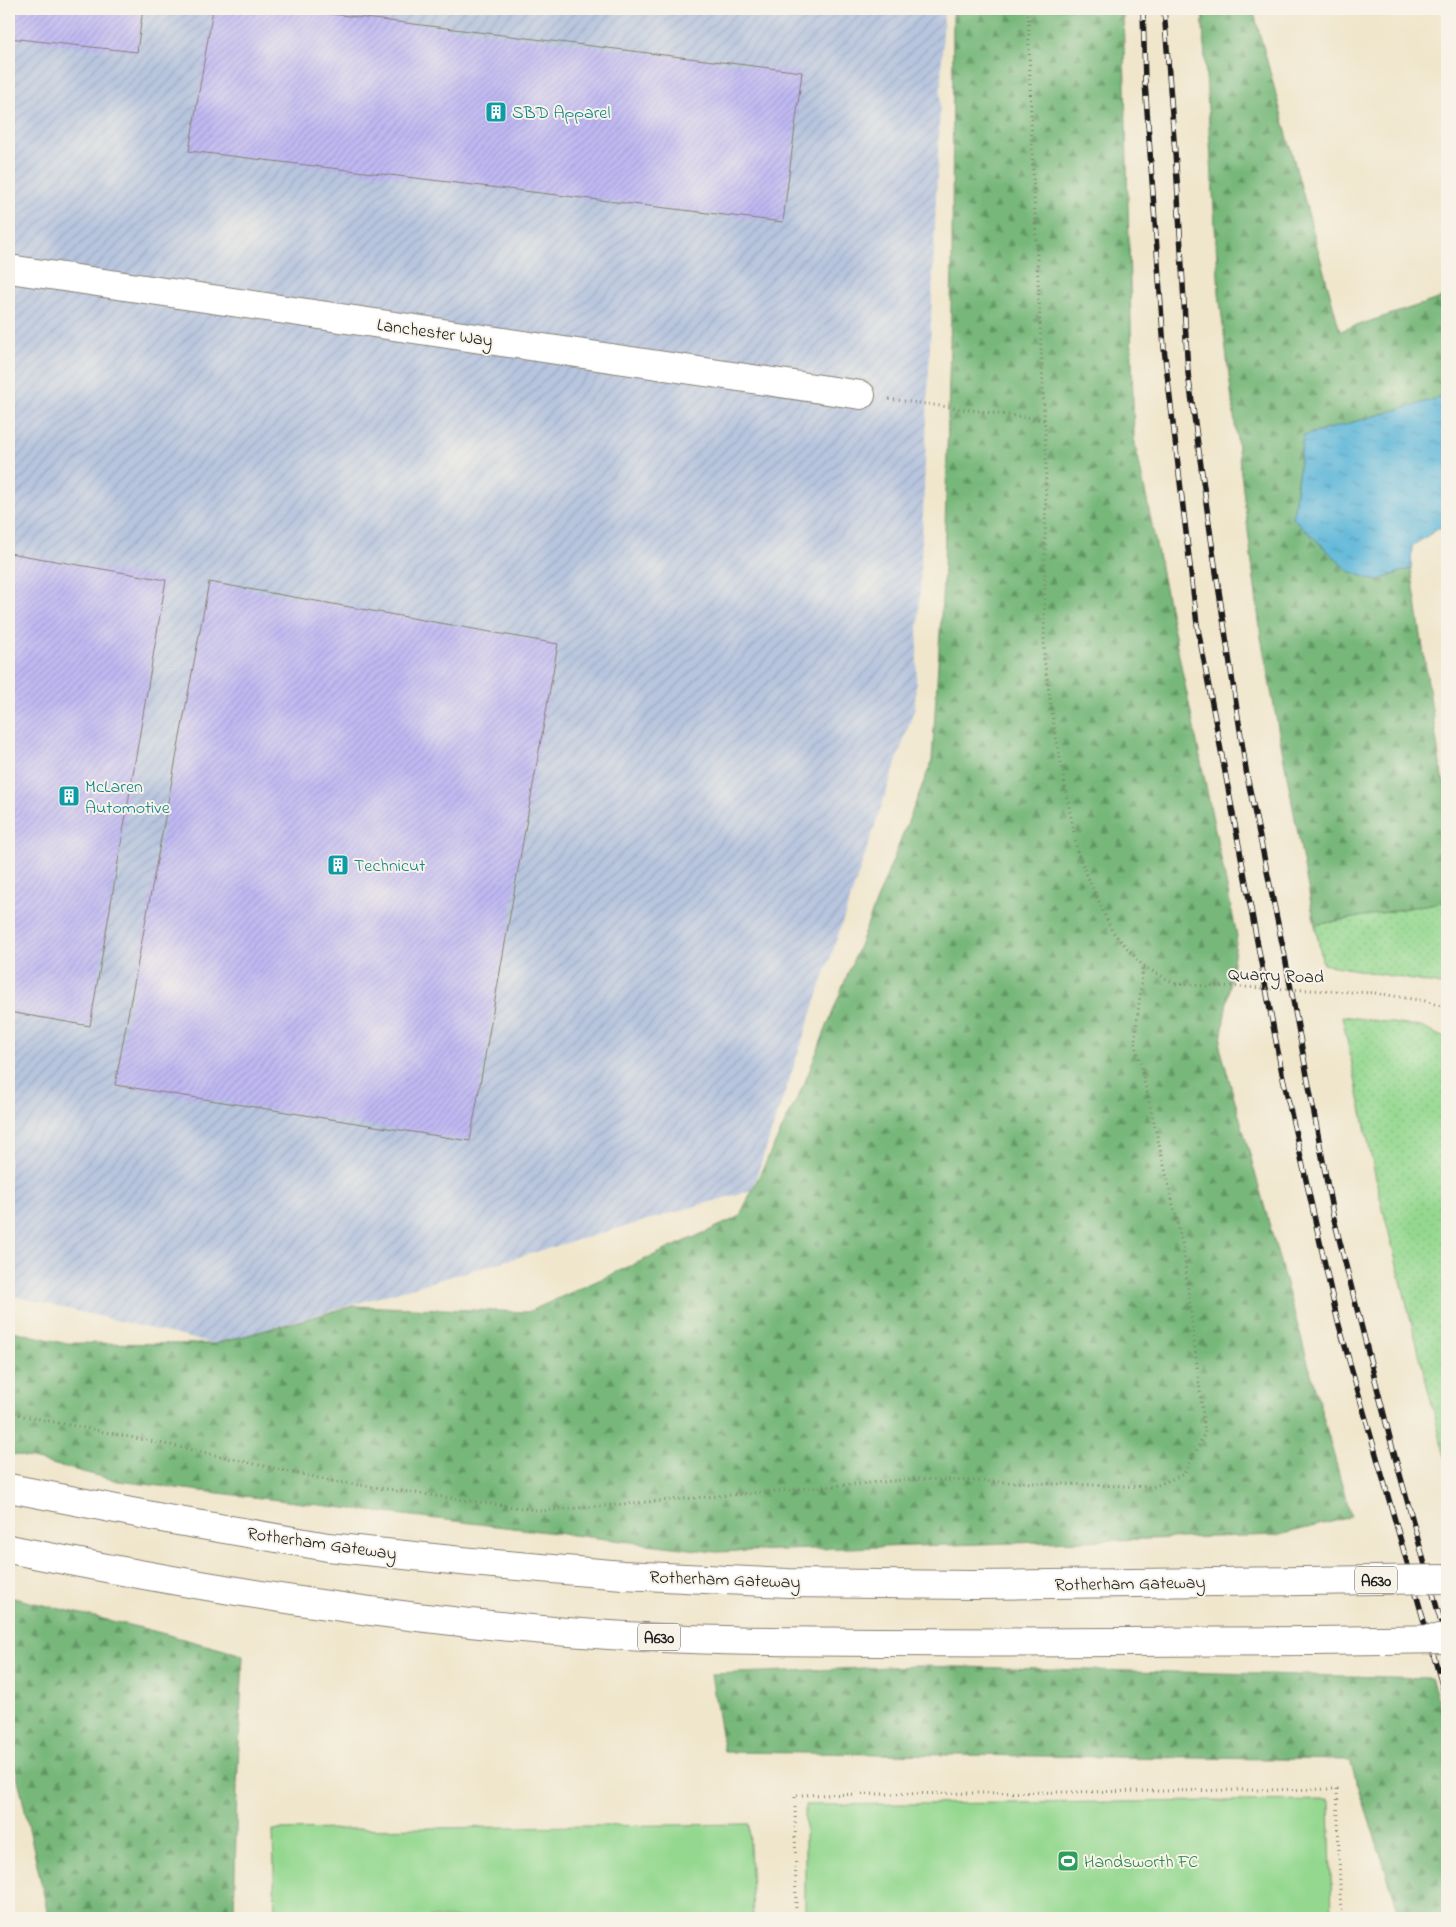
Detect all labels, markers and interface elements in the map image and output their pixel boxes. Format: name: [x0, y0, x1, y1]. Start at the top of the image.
building icon: SBD Apparel: [484, 100, 508, 124]
place label: SBD Apparel: [512, 101, 610, 127]
street label: Lanchester Way: [375, 313, 494, 355]
place label: McLaren Automotive: [85, 775, 171, 822]
building icon: McLaren Automotive: [57, 784, 81, 808]
building icon: Technicut: [326, 853, 350, 877]
place label: Technicut: [354, 854, 425, 880]
street label: Quarry Road: [1227, 962, 1325, 992]
street label: Rotherham Gateway: [245, 1522, 398, 1568]
street label: Rotherham Gateway: [649, 1565, 801, 1597]
road number: A630: [1355, 1566, 1397, 1594]
street label: Rotherham Gateway: [1054, 1571, 1206, 1599]
road number: A630: [638, 1624, 680, 1650]
sports icon: Handsworth FC: [1056, 1849, 1080, 1873]
place label: Handsworth FC: [1084, 1850, 1198, 1876]

